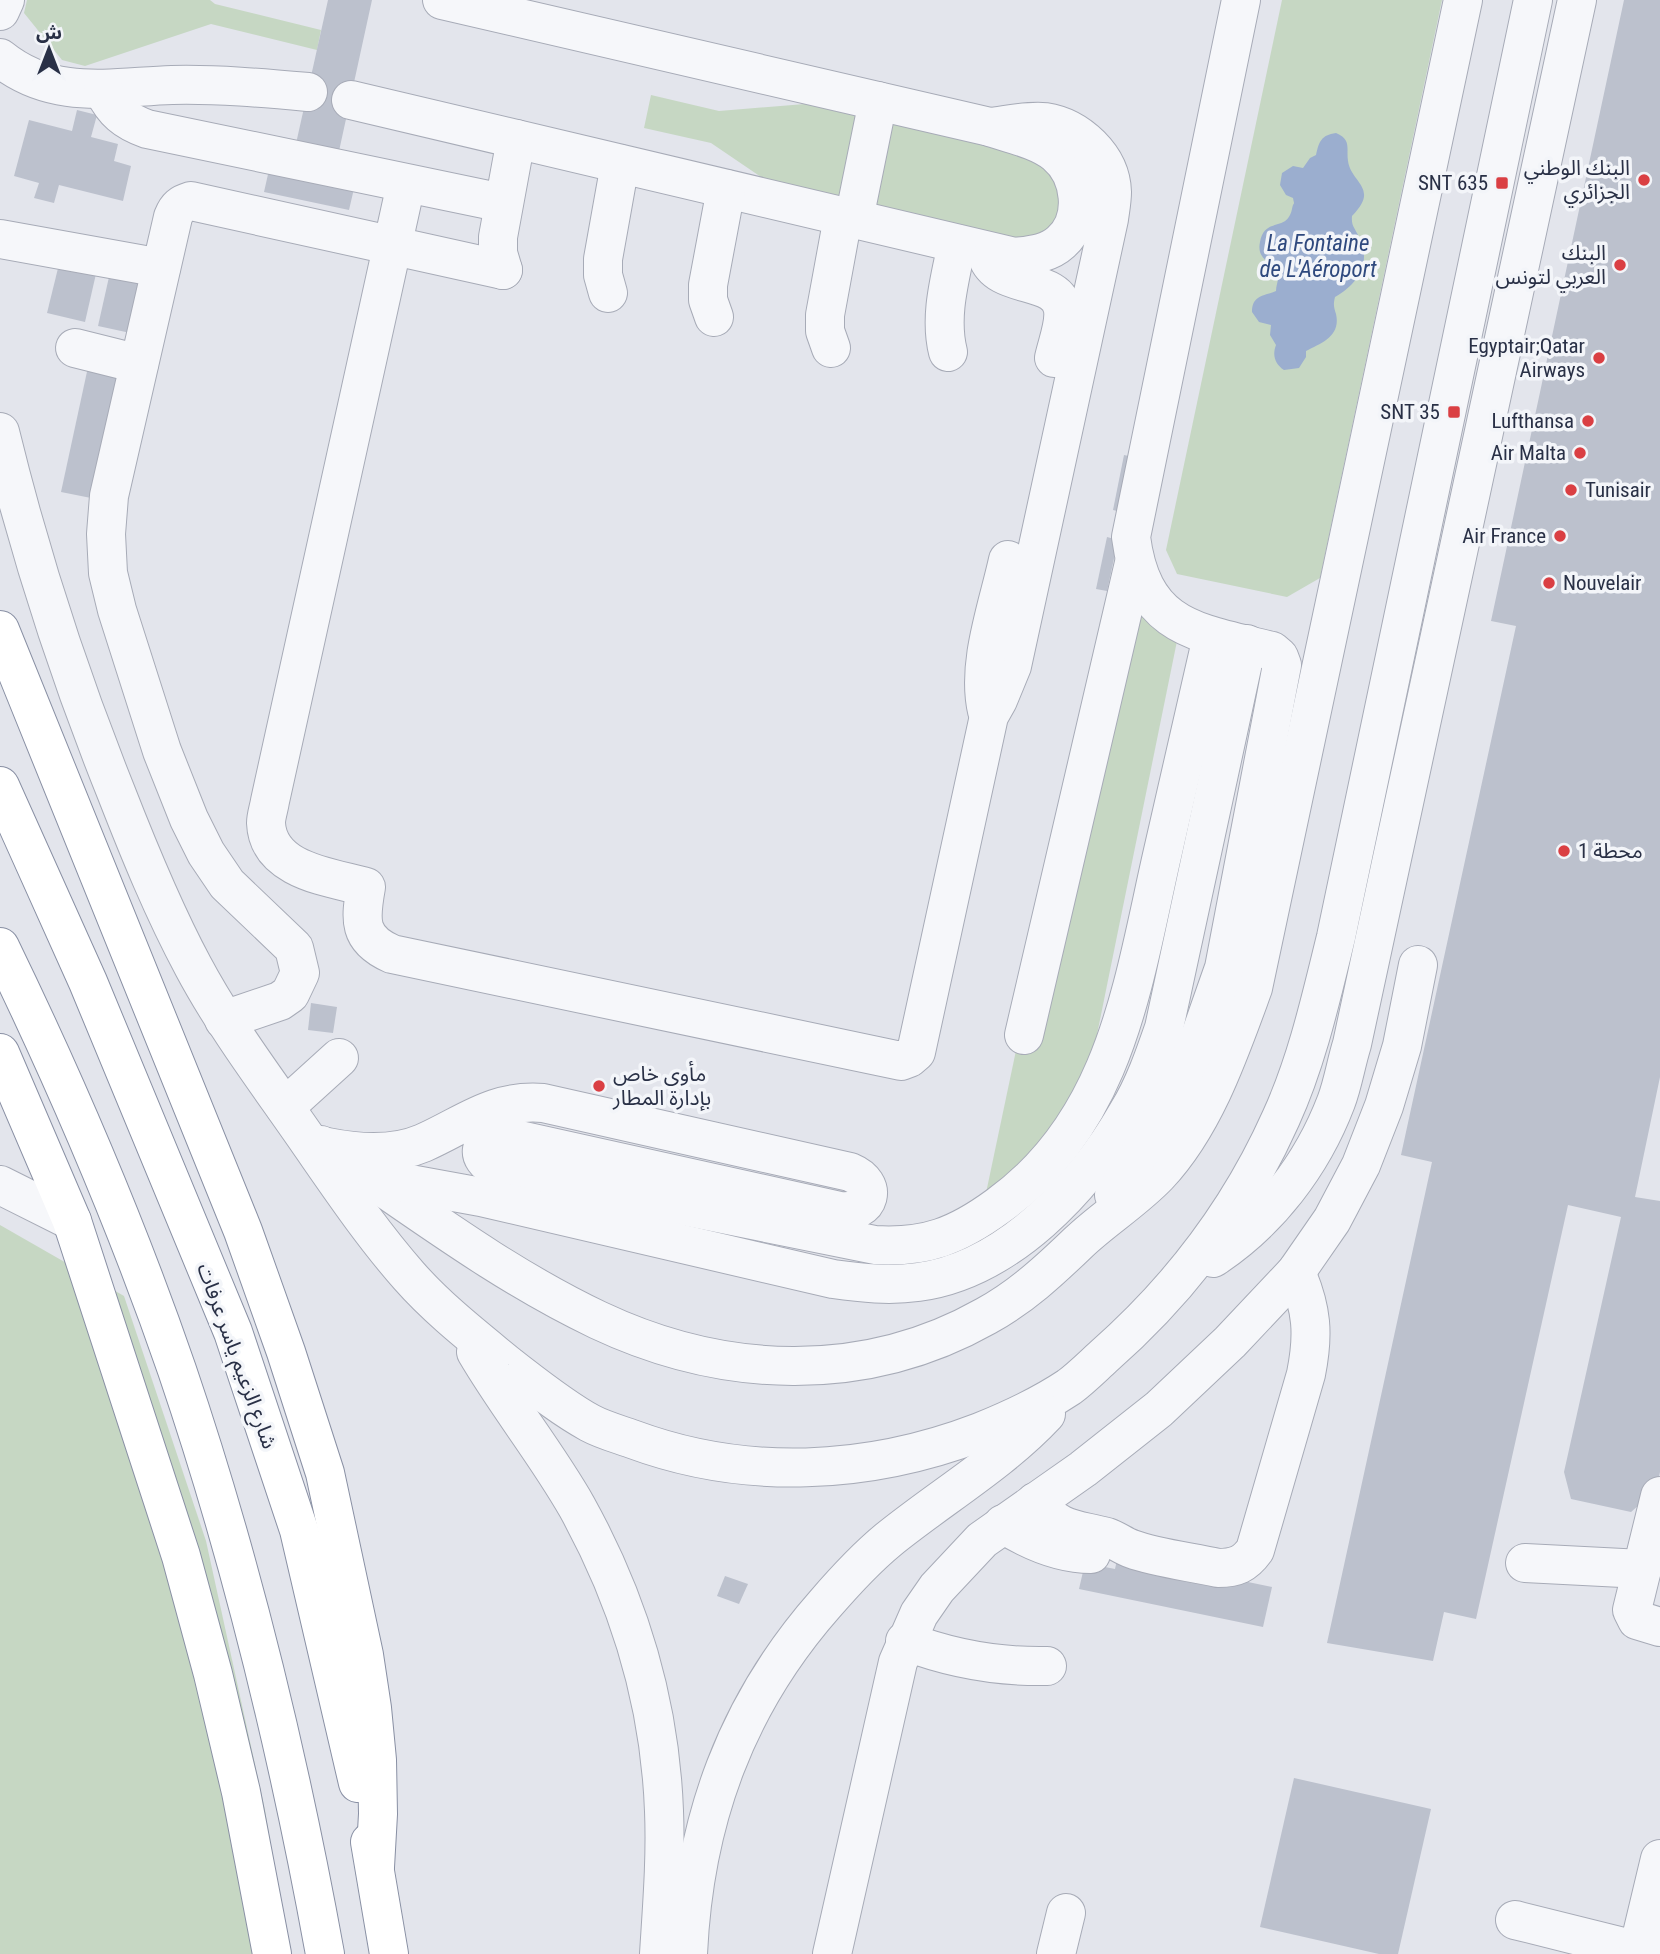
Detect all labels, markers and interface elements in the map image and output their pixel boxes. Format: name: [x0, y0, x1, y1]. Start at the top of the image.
north arrow: [14, 14, 84, 84]
text: ش: [36, 21, 62, 44]
place label: البنك الوطني الجزائري: [1524, 156, 1630, 208]
place label: SNT 635: [1418, 171, 1488, 195]
marker: البنك الوطني الجزائري: [1636, 172, 1652, 188]
marker: SNT 635: [1494, 175, 1510, 191]
water label: La Fontaine de L'Aéroport: [1259, 230, 1377, 283]
place label: البنك العربي لتونس: [1495, 241, 1606, 293]
marker: البنك العربي لتونس: [1612, 257, 1628, 273]
place label: Egyptair;Qatar Airways: [1468, 334, 1585, 382]
marker: Egyptair;Qatar Airways: [1591, 350, 1607, 366]
place label: SNT 35: [1380, 400, 1440, 424]
marker: SNT 35: [1446, 404, 1462, 420]
place label: Lufthansa: [1491, 409, 1574, 433]
marker: Lufthansa: [1580, 413, 1596, 429]
place label: Air Malta: [1491, 441, 1566, 465]
marker: Air Malta: [1572, 445, 1588, 461]
place label: Tunisair: [1585, 478, 1651, 502]
marker: Tunisair: [1563, 482, 1579, 498]
place label: Air France: [1462, 524, 1546, 548]
marker: Air France: [1552, 528, 1568, 544]
place label: Nouvelair: [1563, 571, 1642, 595]
marker: Nouvelair: [1541, 575, 1557, 591]
place label: محطة 1: [1578, 839, 1643, 863]
marker: محطة 1: [1556, 843, 1572, 859]
place label: مأوى خاص بإدارة المطار: [612, 1061, 711, 1111]
marker: مأوى خاص بإدارة المطار: [591, 1078, 607, 1094]
street label: شارع الزعيم ياسر عرفات: [189, 1260, 282, 1453]

